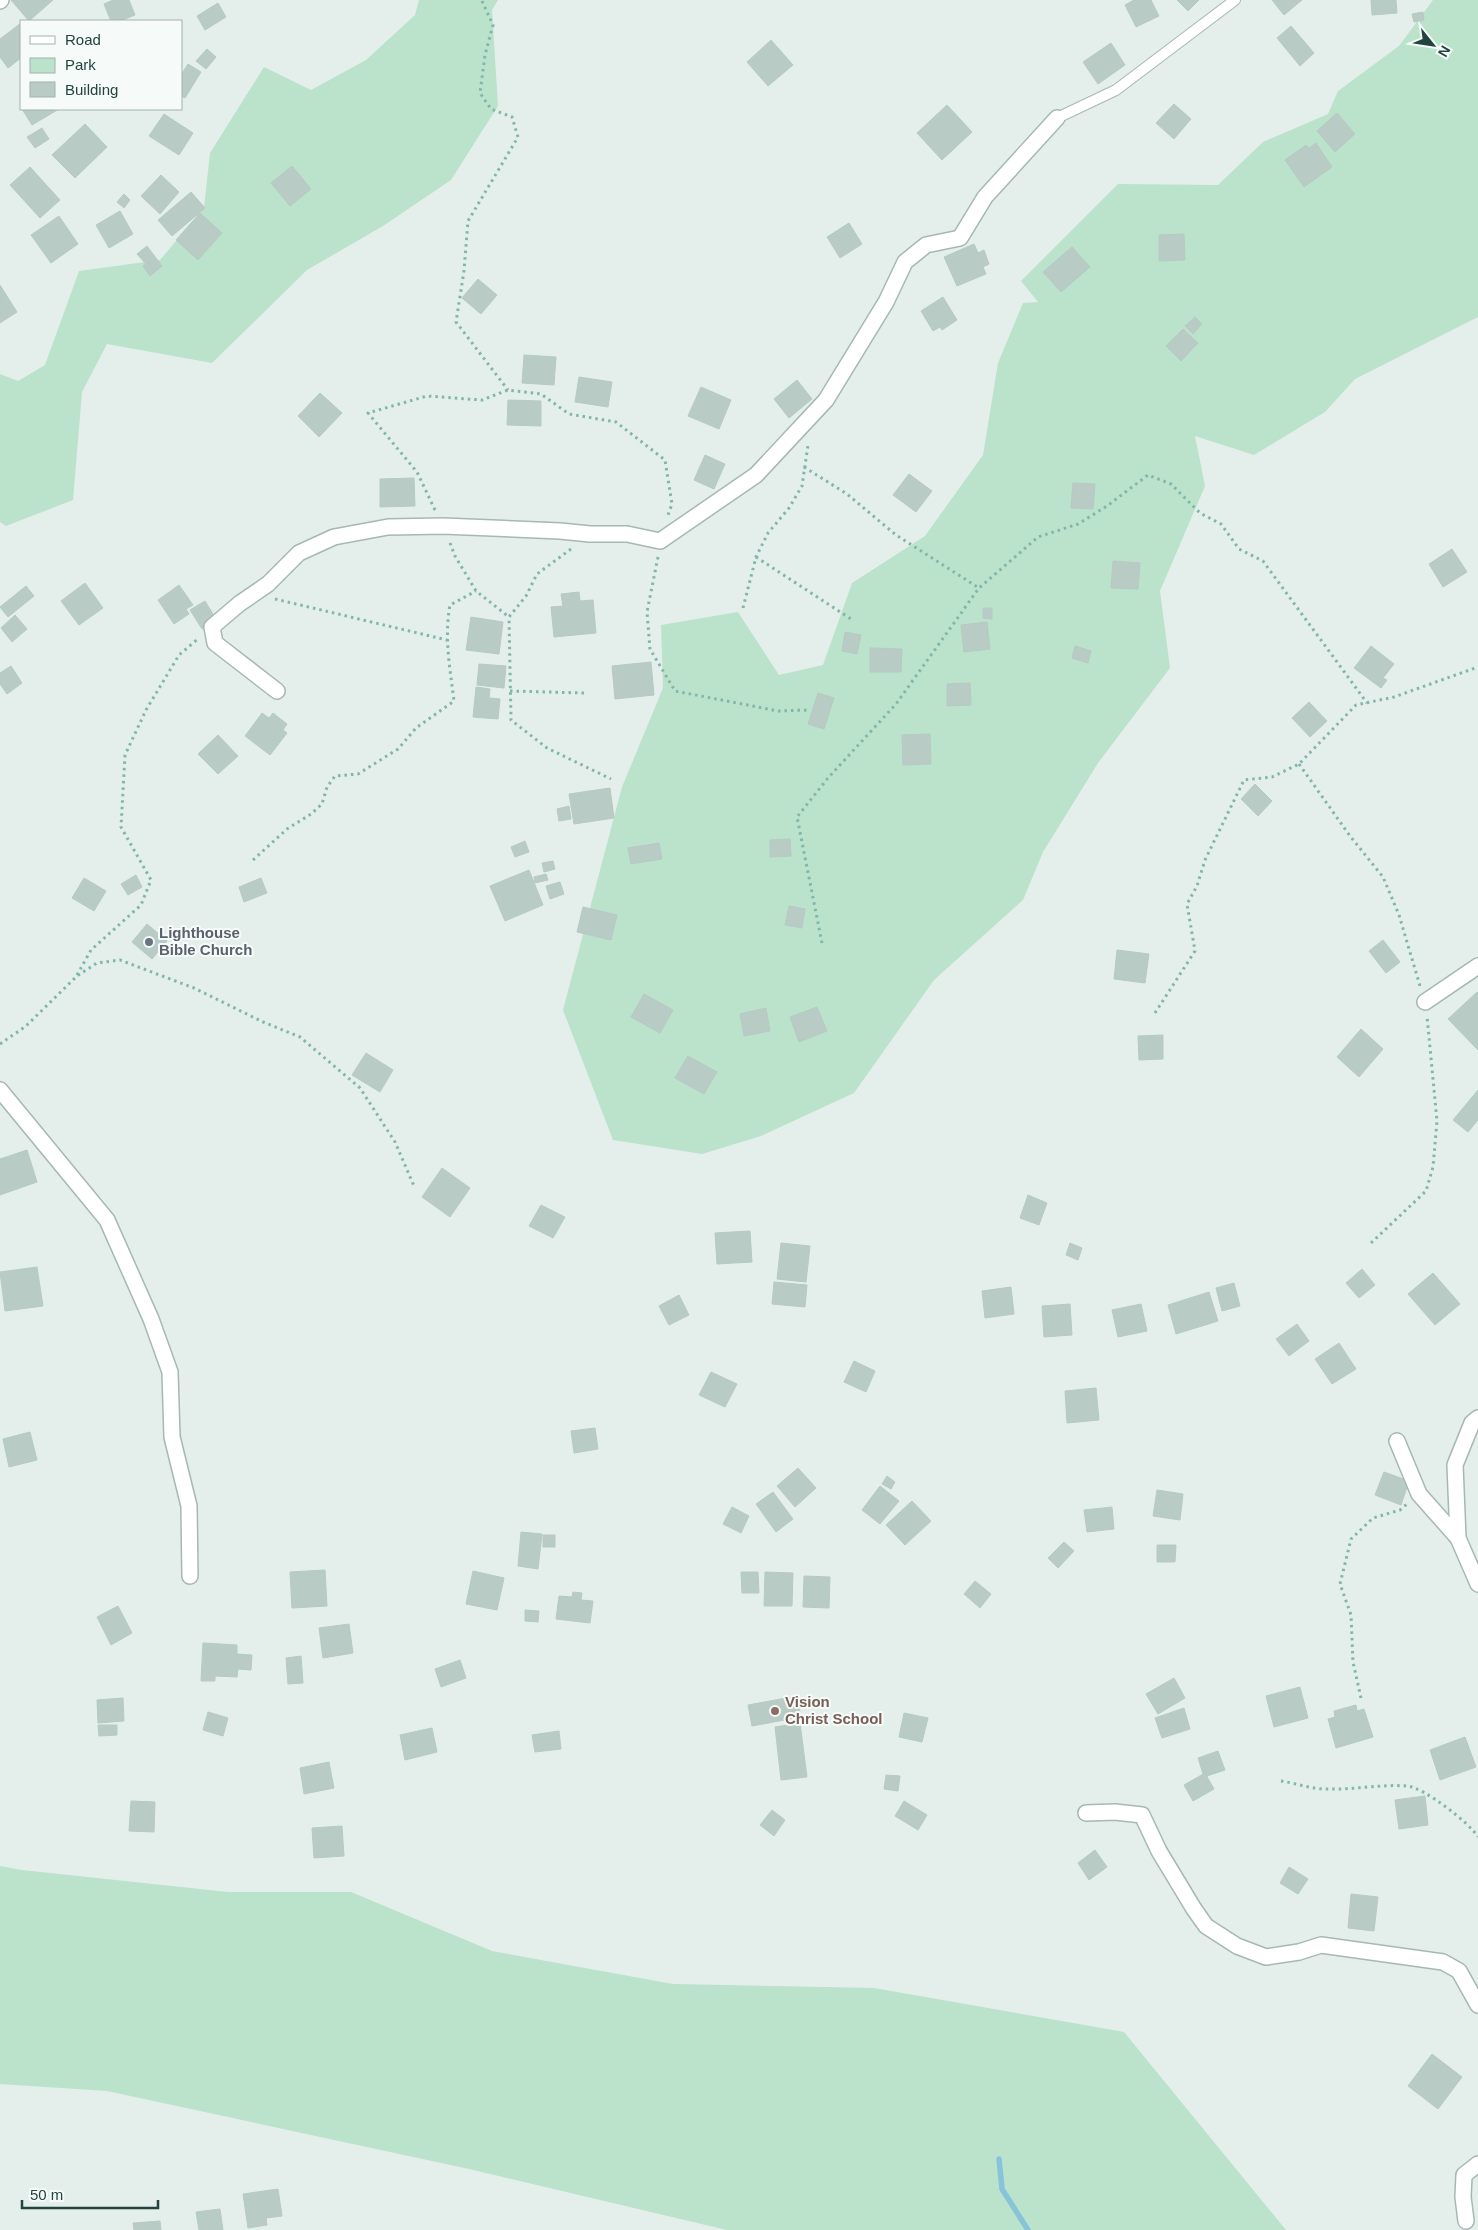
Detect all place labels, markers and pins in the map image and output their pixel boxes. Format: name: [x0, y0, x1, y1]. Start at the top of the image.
place label: Lighthouse Bible Church: [159, 924, 252, 958]
marker: Lighthouse Bible Church: [143, 936, 155, 948]
place label: Vision Christ School: [785, 1693, 883, 1727]
marker: Vision Christ School: [769, 1705, 781, 1717]

